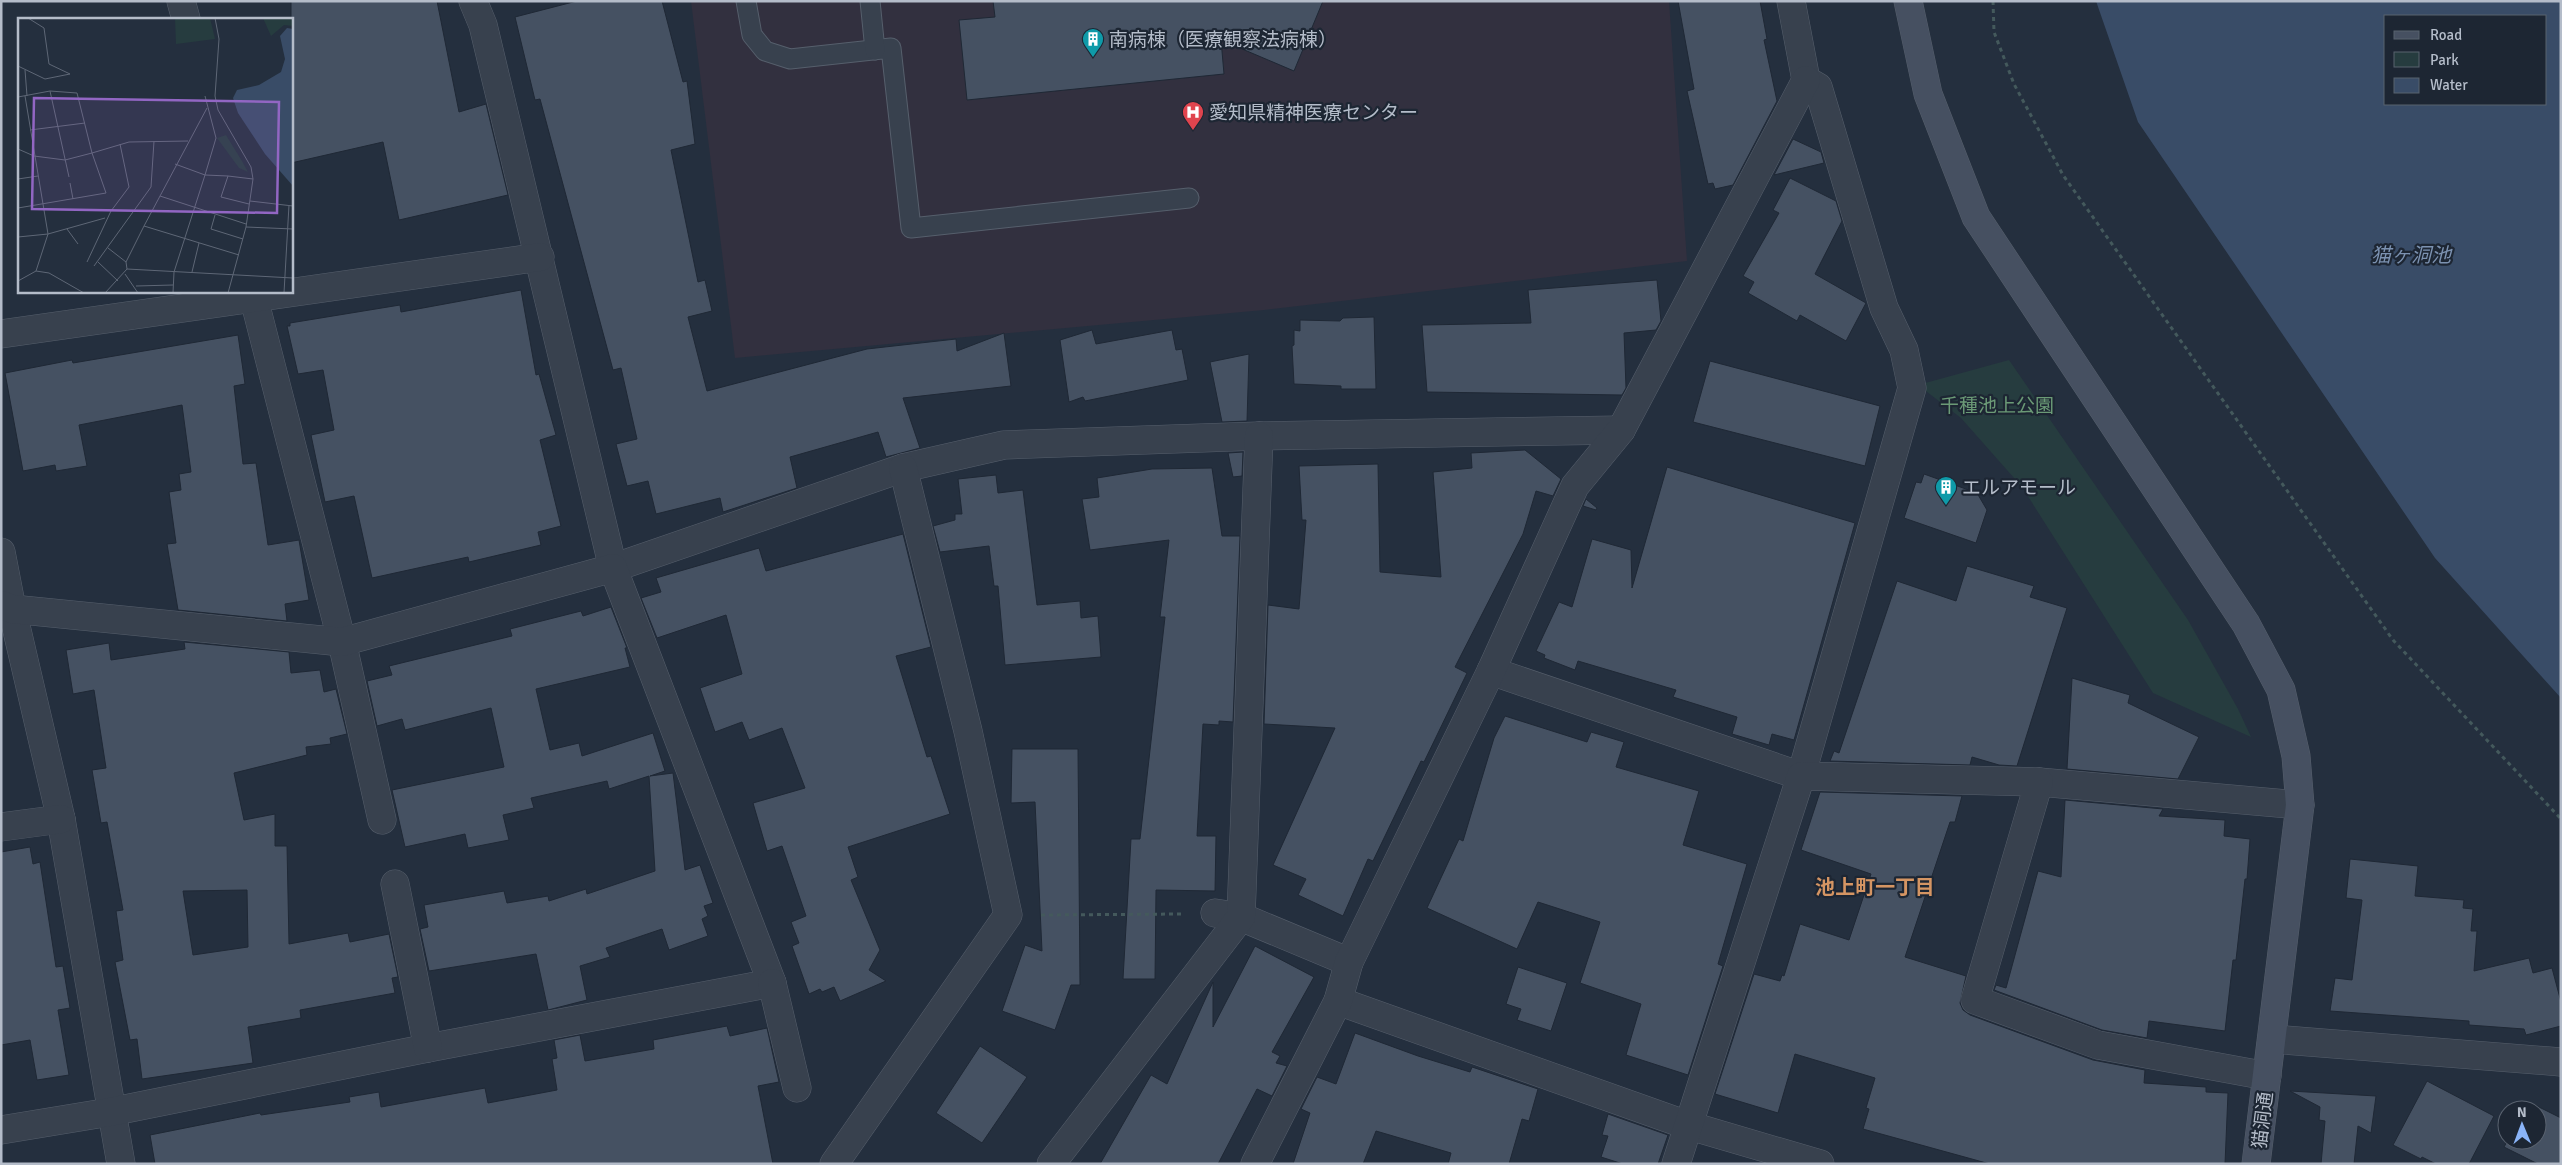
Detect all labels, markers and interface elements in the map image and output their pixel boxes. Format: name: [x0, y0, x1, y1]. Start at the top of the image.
legend: [2384, 15, 2547, 105]
inset map: [18, 18, 292, 292]
text: Road: [2430, 26, 2462, 44]
building icon: 南病棟（医療観察法病棟）: [1081, 27, 1105, 58]
place label: 南病棟（医療観察法病棟）: [1109, 28, 1337, 52]
text: Park: [2430, 51, 2459, 69]
text: Water: [2430, 76, 2468, 94]
hospital icon: 愛知県精神医療センター: [1181, 100, 1205, 131]
place label: 愛知県精神医療センター: [1209, 101, 1418, 125]
water label: 猫ヶ洞池: [2371, 243, 2453, 268]
park label: 千種池上公園: [1940, 394, 2054, 418]
building icon: エルアモール: [1934, 475, 1958, 506]
place label: エルアモール: [1962, 476, 2076, 500]
district label: 池上町一丁目: [1815, 875, 1935, 900]
street label: 猫洞通: [2248, 1090, 2278, 1150]
north arrow: [2497, 1100, 2547, 1150]
text: N: [2517, 1104, 2527, 1121]

